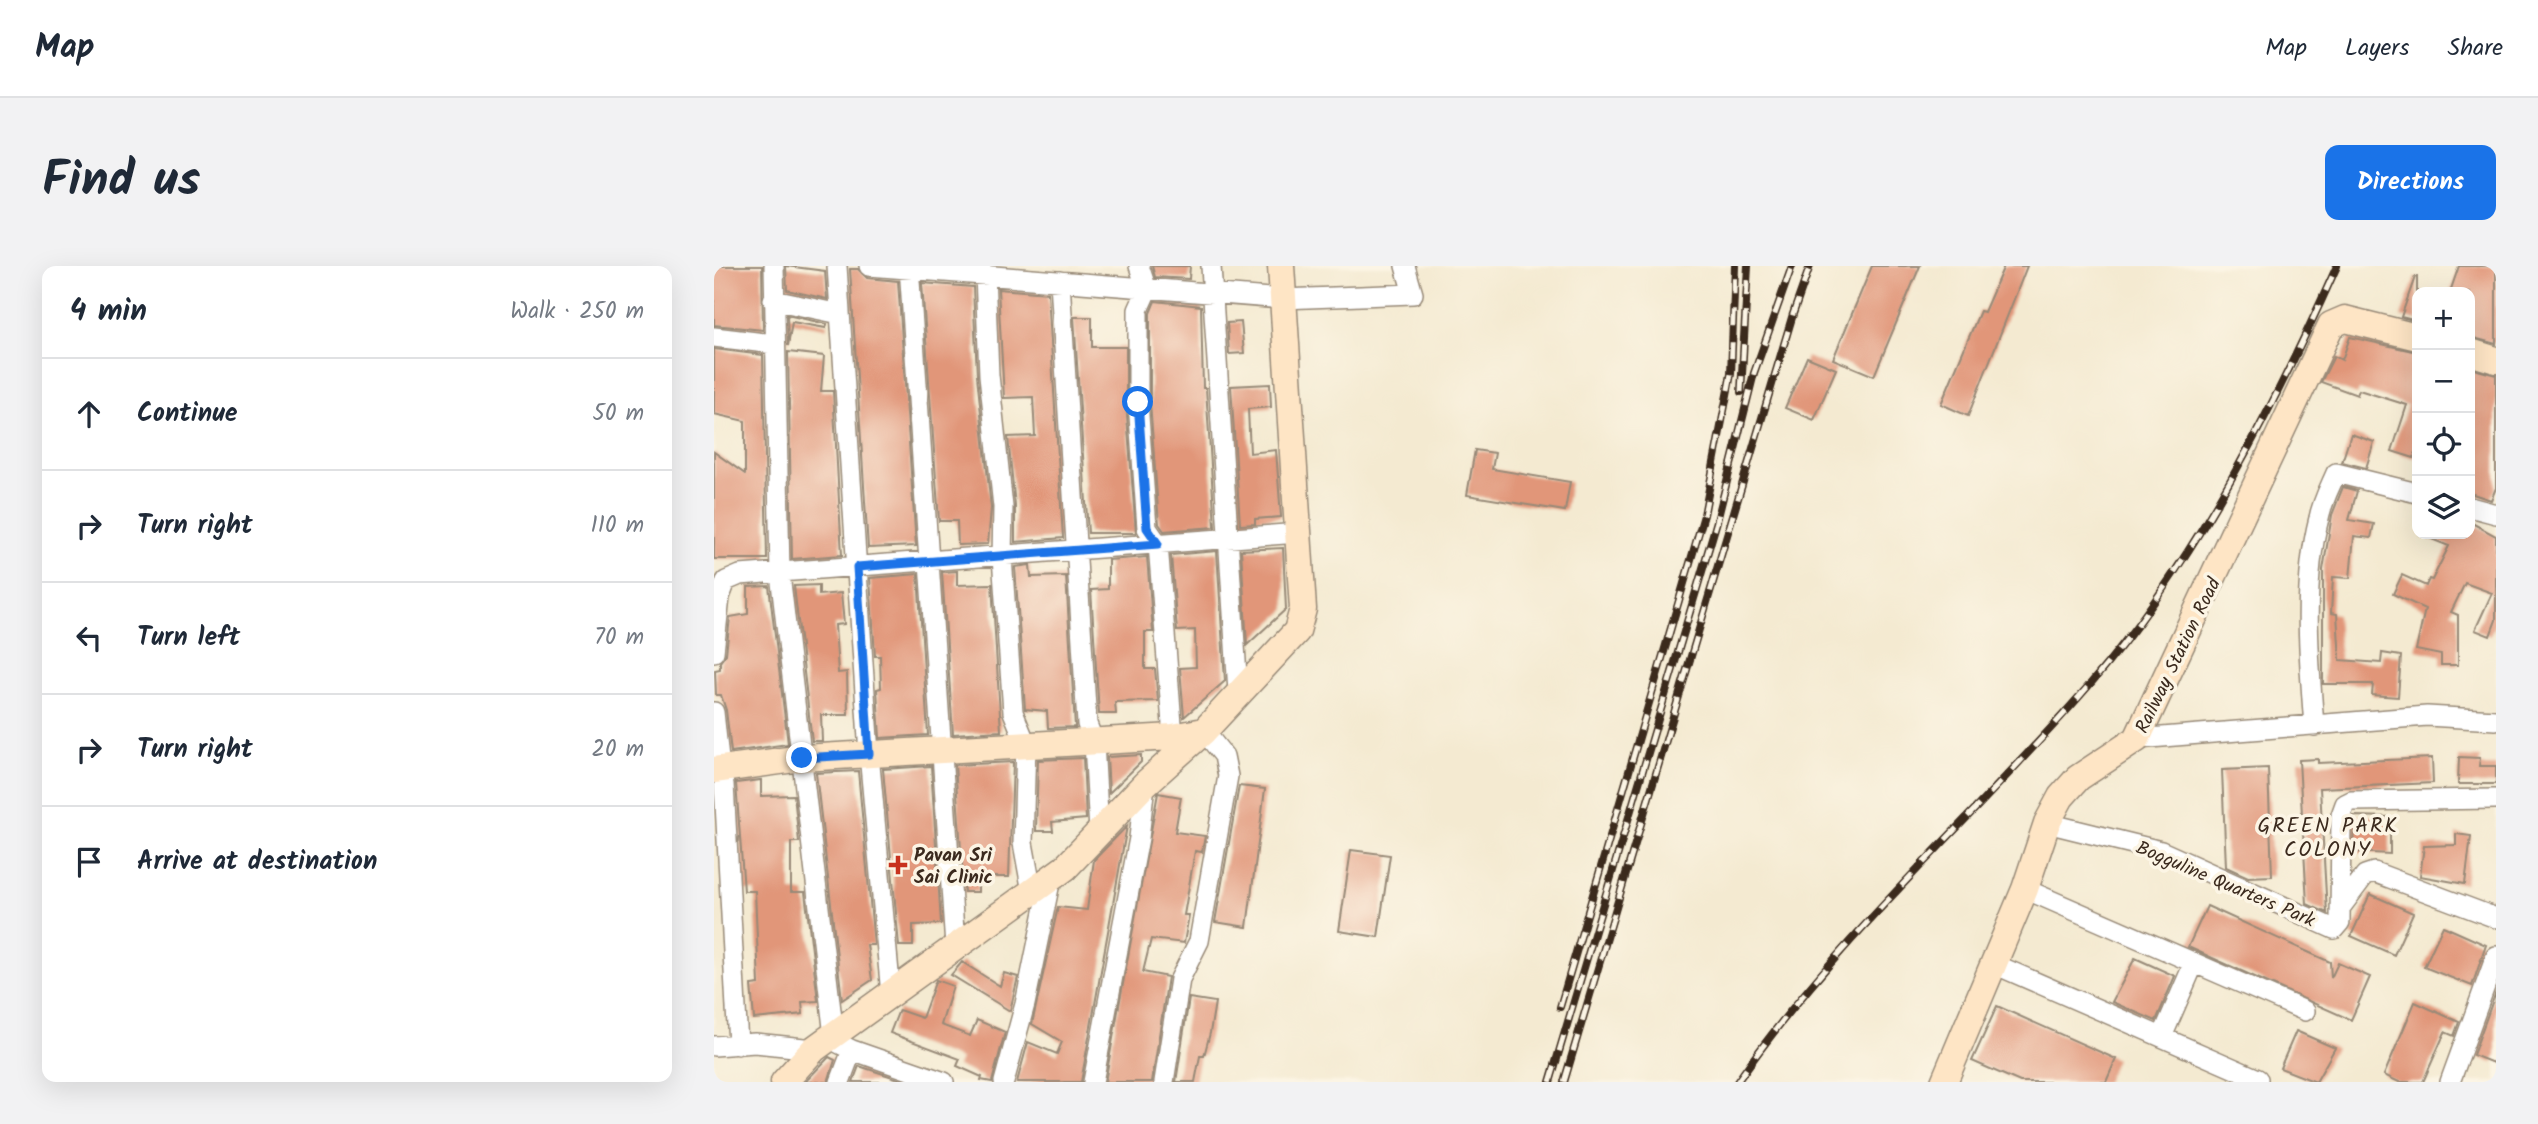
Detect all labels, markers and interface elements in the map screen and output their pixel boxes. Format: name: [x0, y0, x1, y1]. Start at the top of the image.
text: Map: [35, 22, 95, 75]
text: Map: [2265, 29, 2307, 68]
text: Layers: [2345, 29, 2409, 68]
text: Share: [2447, 29, 2503, 68]
text: Find us: [42, 143, 200, 221]
button: Directions: [2325, 145, 2496, 220]
map controls: [2412, 287, 2475, 539]
button: +: [2412, 287, 2475, 350]
text: 4 min: [70, 288, 147, 336]
text: Walk · 250 m: [510, 294, 644, 330]
button: −: [2412, 350, 2475, 413]
route start: [1122, 386, 1153, 417]
text: Continue: [137, 393, 238, 435]
icon: ahead: [70, 395, 108, 433]
text: 50 m: [593, 396, 644, 432]
button: locate: [2412, 413, 2475, 476]
button: layers: [2412, 476, 2475, 539]
text: Turn right: [137, 505, 253, 547]
icon: right: [70, 507, 108, 545]
text: 110 m: [591, 508, 644, 544]
street label: Railway Station Road: [2128, 572, 2230, 739]
text: Turn left: [137, 617, 240, 659]
icon: left: [70, 619, 108, 657]
text: 70 m: [594, 620, 644, 656]
text: Turn right: [137, 729, 253, 771]
icon: right: [70, 731, 108, 769]
text: 20 m: [592, 732, 644, 768]
route end: [786, 742, 817, 773]
district label: GREEN PARK COLONY: [2257, 810, 2399, 867]
street label: Bogguline Quarters Park: [2131, 833, 2320, 936]
text: Arrive at destination: [137, 841, 377, 883]
place label: Pavan Sri Sai Clinic: [914, 841, 993, 893]
icon: arrive: [70, 843, 108, 881]
marker: Pavan Sri Sai Clinic: [888, 855, 908, 875]

